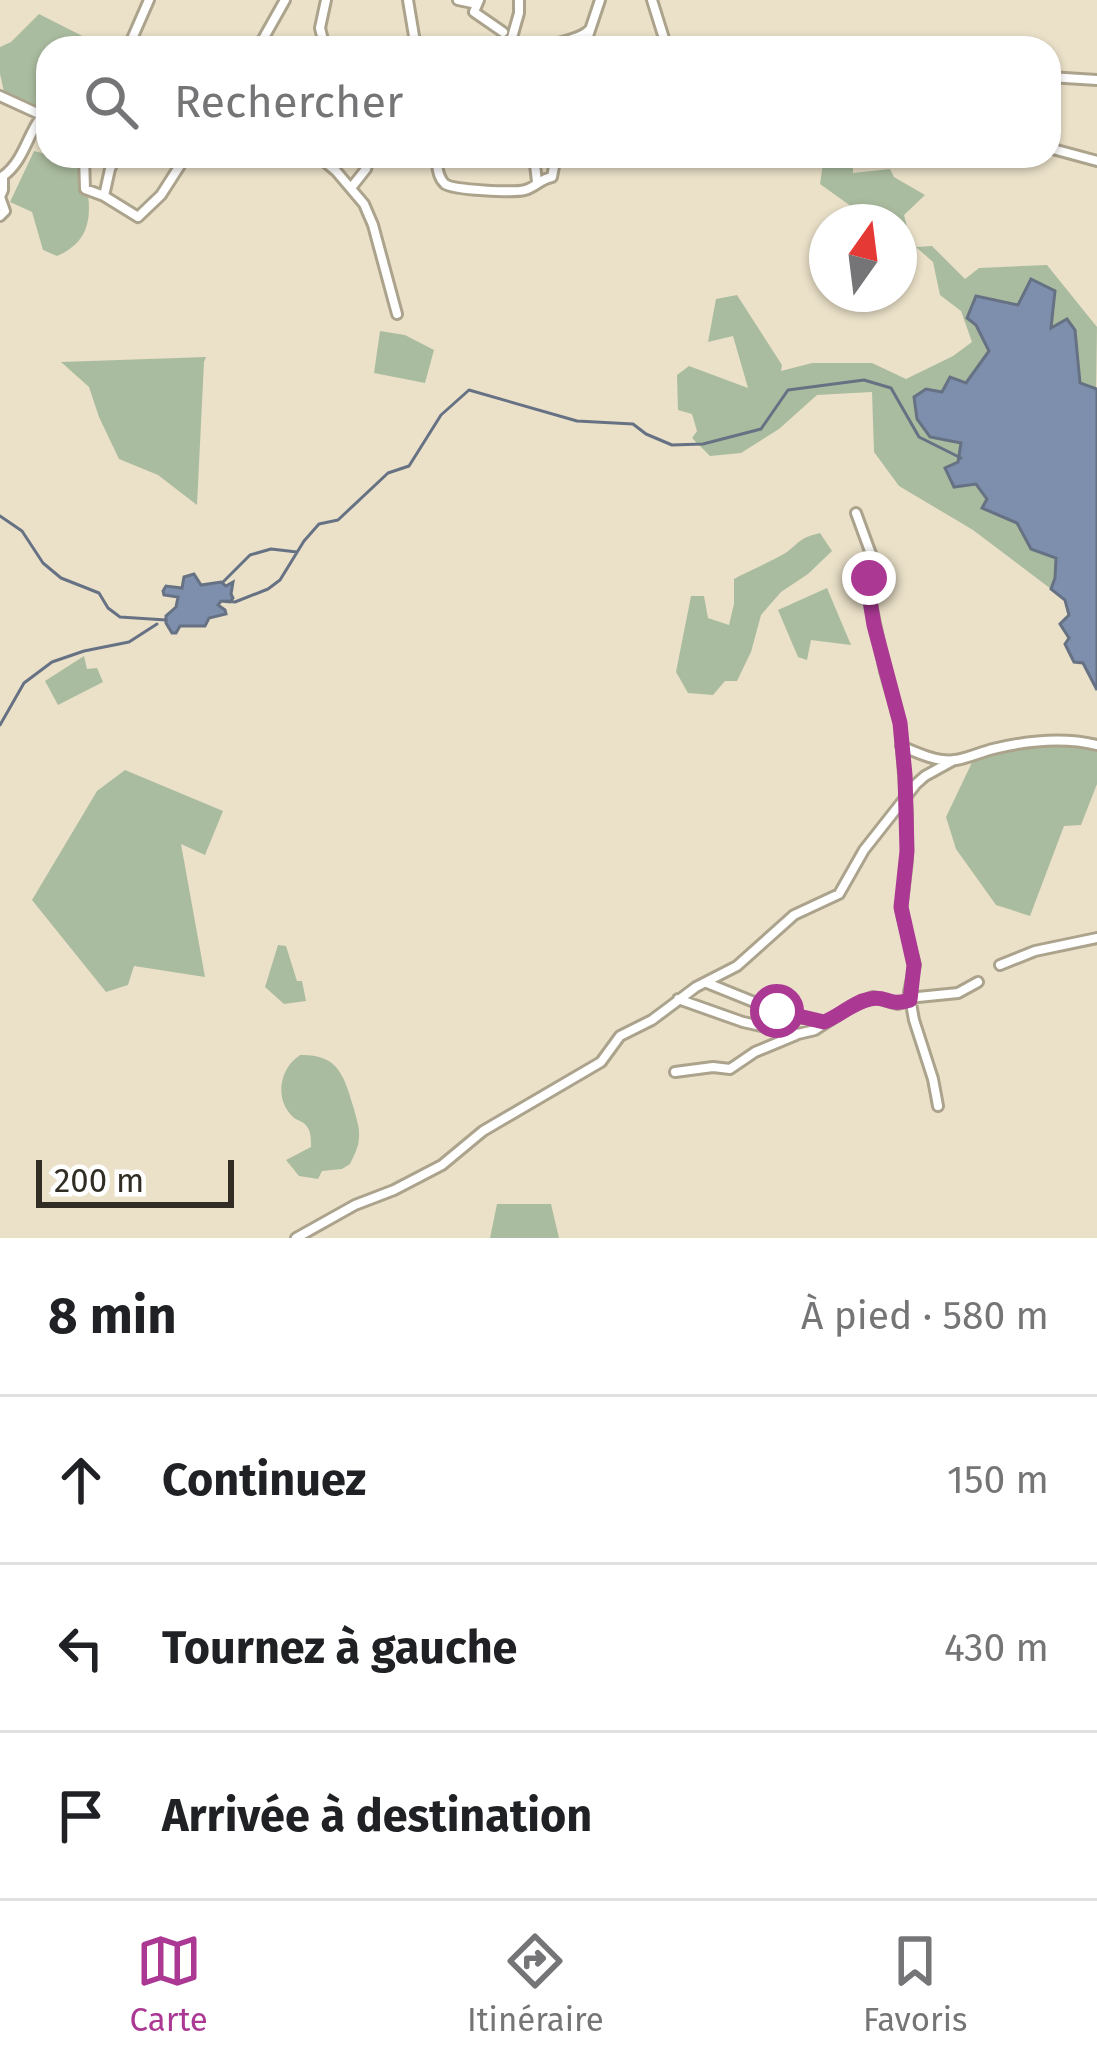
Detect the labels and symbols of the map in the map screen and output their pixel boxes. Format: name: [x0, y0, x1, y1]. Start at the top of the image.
north arrow: [809, 204, 917, 312]
route end: [842, 551, 896, 605]
route start: [750, 984, 804, 1038]
scale bar: [36, 1154, 234, 1207]

